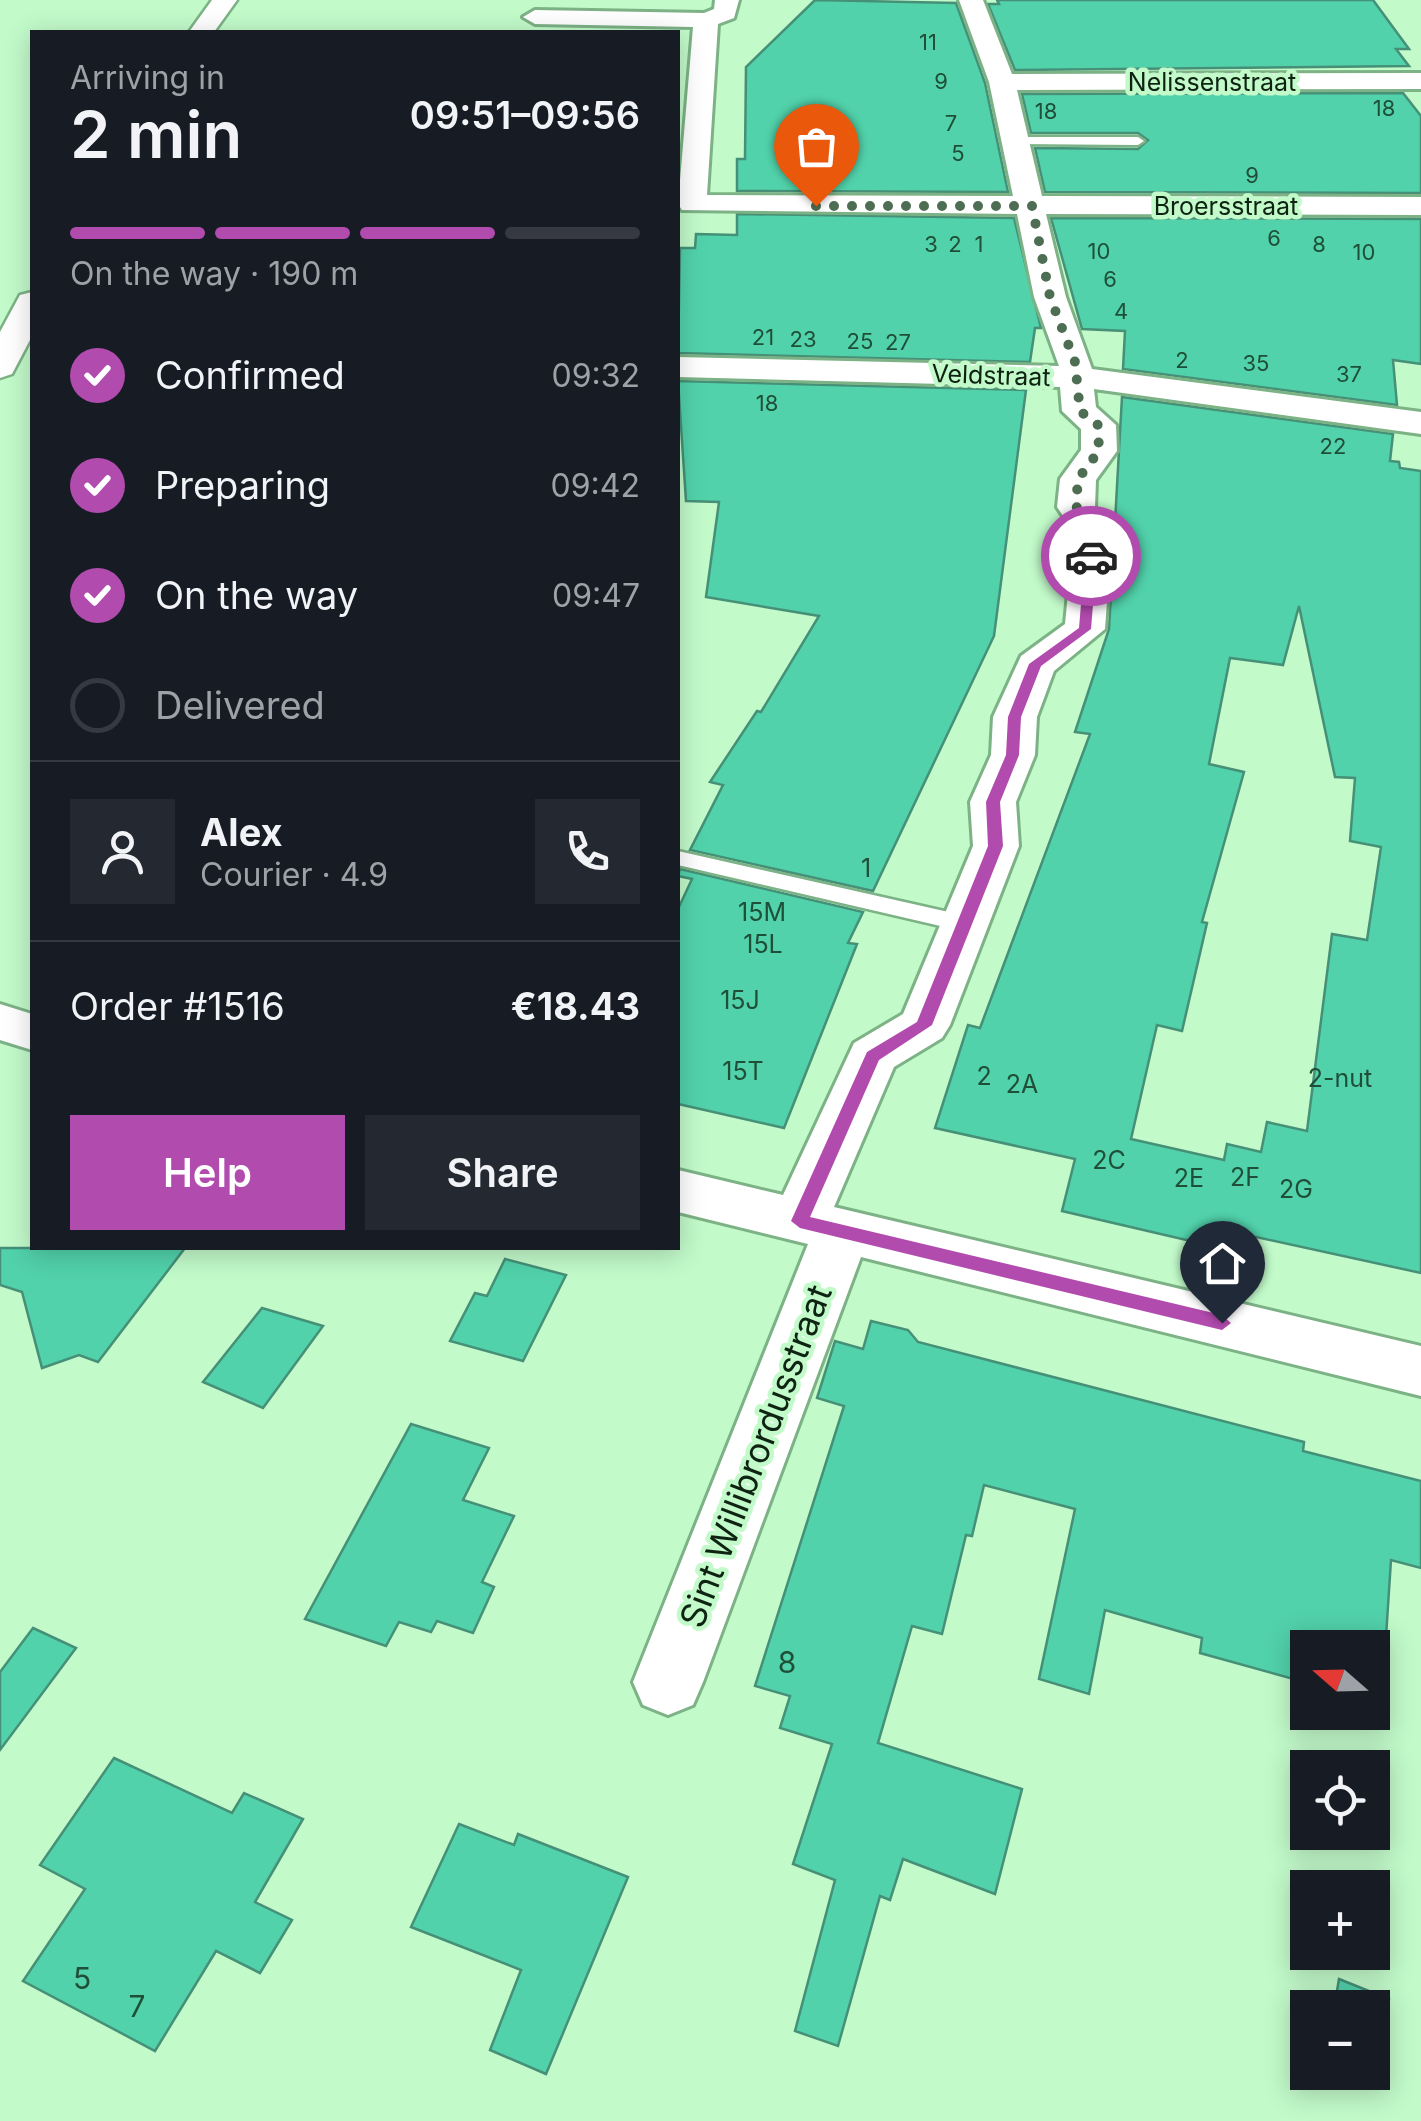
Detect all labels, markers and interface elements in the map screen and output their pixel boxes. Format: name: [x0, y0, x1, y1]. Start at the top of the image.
house number: 11: [919, 29, 937, 55]
text: Arriving in: [70, 58, 225, 97]
street label: Nelissenstraat: [1128, 67, 1296, 97]
house number: 9: [934, 68, 948, 94]
text: 09:51–09:56: [410, 92, 640, 138]
text: 2 min: [70, 95, 242, 174]
house number: 18: [1373, 95, 1395, 121]
house number: 18: [1035, 98, 1057, 124]
pin: [774, 104, 859, 207]
house number: 7: [945, 110, 957, 136]
icon: bag: [789, 119, 844, 174]
house number: 5: [951, 140, 965, 166]
house number: 9: [1245, 162, 1259, 188]
street label: Broersstraat: [1154, 191, 1298, 221]
house number: 6: [1267, 225, 1281, 251]
house number: 3: [924, 231, 938, 257]
house number: 2: [948, 231, 962, 257]
house number: 1: [975, 231, 983, 257]
house number: 8: [1312, 231, 1326, 257]
house number: 10: [1088, 238, 1110, 264]
house number: 10: [1353, 239, 1375, 265]
text: On the way · 190 m: [70, 254, 358, 293]
house number: 6: [1103, 266, 1117, 292]
house number: 4: [1114, 298, 1128, 324]
house number: 21: [752, 324, 774, 350]
house number: 23: [789, 326, 817, 352]
house number: 25: [847, 328, 873, 354]
house number: 27: [885, 329, 911, 355]
house number: 2: [1175, 347, 1189, 373]
icon: check: [70, 348, 125, 403]
house number: 35: [1243, 350, 1269, 376]
text: Confirmed: [155, 352, 345, 398]
text: 09:32: [551, 356, 640, 395]
street label: Veldstraat: [931, 358, 1051, 392]
house number: 37: [1336, 361, 1362, 387]
house number: 18: [756, 390, 778, 416]
house number: 22: [1320, 433, 1346, 459]
icon: check: [70, 458, 125, 513]
text: Preparing: [155, 462, 330, 508]
text: 09:42: [551, 466, 640, 505]
courier: [1041, 506, 1141, 606]
icon: car: [1064, 529, 1119, 584]
icon: check: [70, 568, 125, 623]
text: On the way: [155, 572, 358, 618]
text: 09:47: [552, 576, 640, 615]
text: Delivered: [155, 682, 325, 728]
button: person: [70, 799, 175, 904]
button: phone: [535, 799, 640, 904]
text: Alex: [200, 809, 283, 855]
house number: 1: [861, 853, 871, 883]
text: Courier · 4.9: [200, 855, 388, 894]
house number: 15M: [738, 897, 786, 927]
house number: 15L: [743, 929, 783, 959]
text: Order #1516: [70, 983, 285, 1029]
text: €18.43: [511, 983, 640, 1029]
house number: 15J: [720, 985, 760, 1015]
house number: 15T: [722, 1056, 764, 1086]
house number: 2: [976, 1061, 992, 1091]
house number: 2-nut: [1308, 1063, 1372, 1093]
house number: 2A: [1006, 1069, 1038, 1099]
button: Help: [70, 1115, 345, 1230]
button: Share: [365, 1115, 640, 1230]
house number: 2C: [1092, 1145, 1126, 1175]
house number: 2F: [1230, 1162, 1260, 1192]
house number: 2E: [1174, 1163, 1204, 1193]
house number: 2G: [1279, 1174, 1313, 1204]
pin: [1180, 1221, 1265, 1324]
icon: home: [1195, 1236, 1250, 1291]
street label: Sint Willibrordusstraat: [670, 1279, 840, 1633]
north arrow: [1290, 1630, 1390, 1730]
map controls: [1290, 1630, 1390, 2090]
house number: 8: [778, 1644, 796, 1680]
button: locate: [1290, 1750, 1390, 1850]
button: +: [1290, 1870, 1390, 1970]
house number: 5: [73, 1960, 91, 1996]
house number: 7: [129, 1988, 145, 2024]
button: −: [1290, 1990, 1390, 2090]

